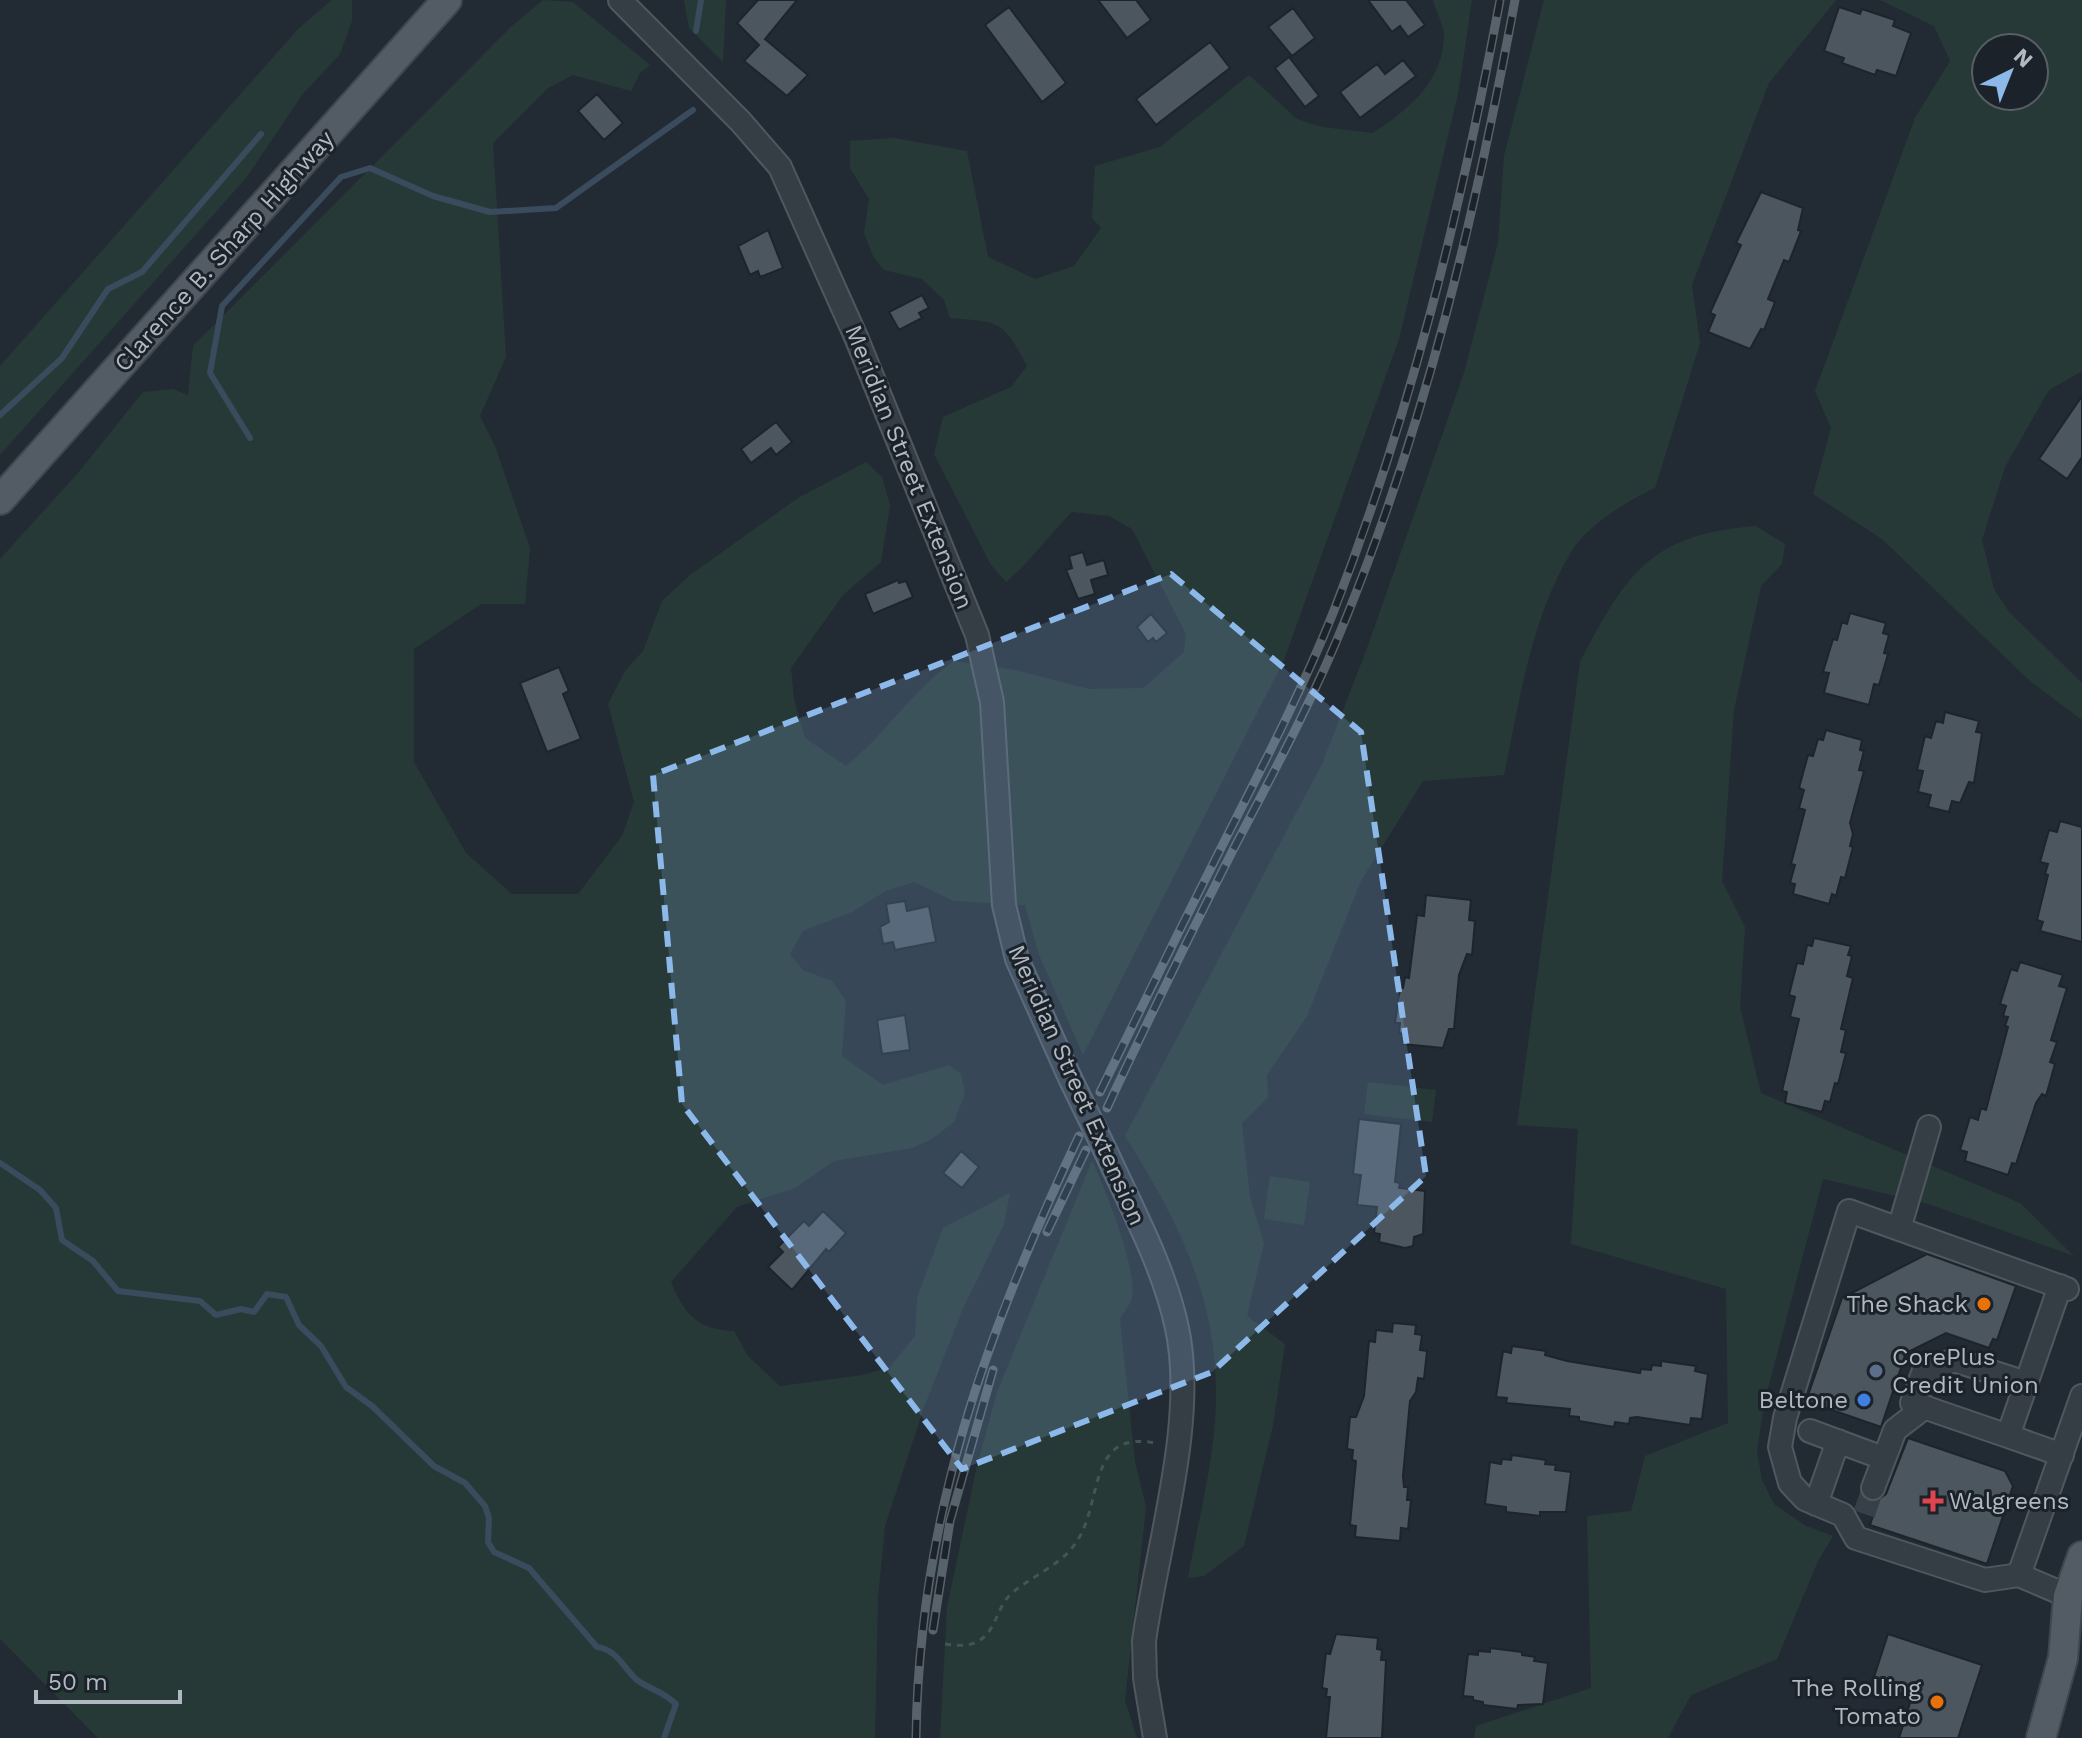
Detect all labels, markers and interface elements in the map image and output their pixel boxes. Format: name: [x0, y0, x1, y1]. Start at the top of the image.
north arrow: [1970, 32, 2050, 112]
text: N: [2009, 43, 2038, 72]
street label: Clarence B. Sharp Highway: [108, 124, 340, 377]
street label: Meridian Street Extension: [839, 321, 979, 613]
street label: Meridian Street Extension: [1002, 940, 1152, 1230]
place label: The Shack: [1846, 1290, 1968, 1318]
marker: The Shack: [1975, 1295, 1993, 1313]
place label: CorePlus Credit Union: [1892, 1343, 2039, 1399]
marker: CorePlus Credit Union: [1867, 1362, 1885, 1380]
place label: Beltone: [1758, 1386, 1848, 1414]
marker: Beltone: [1855, 1391, 1873, 1409]
place label: Walgreens: [1949, 1487, 2069, 1515]
marker: Walgreens: [1924, 1492, 1942, 1510]
scale bar: [36, 1654, 180, 1704]
text: 50 m: [48, 1668, 108, 1696]
place label: The Rolling Tomato: [1791, 1674, 1921, 1730]
marker: The Rolling Tomato: [1928, 1693, 1946, 1711]

